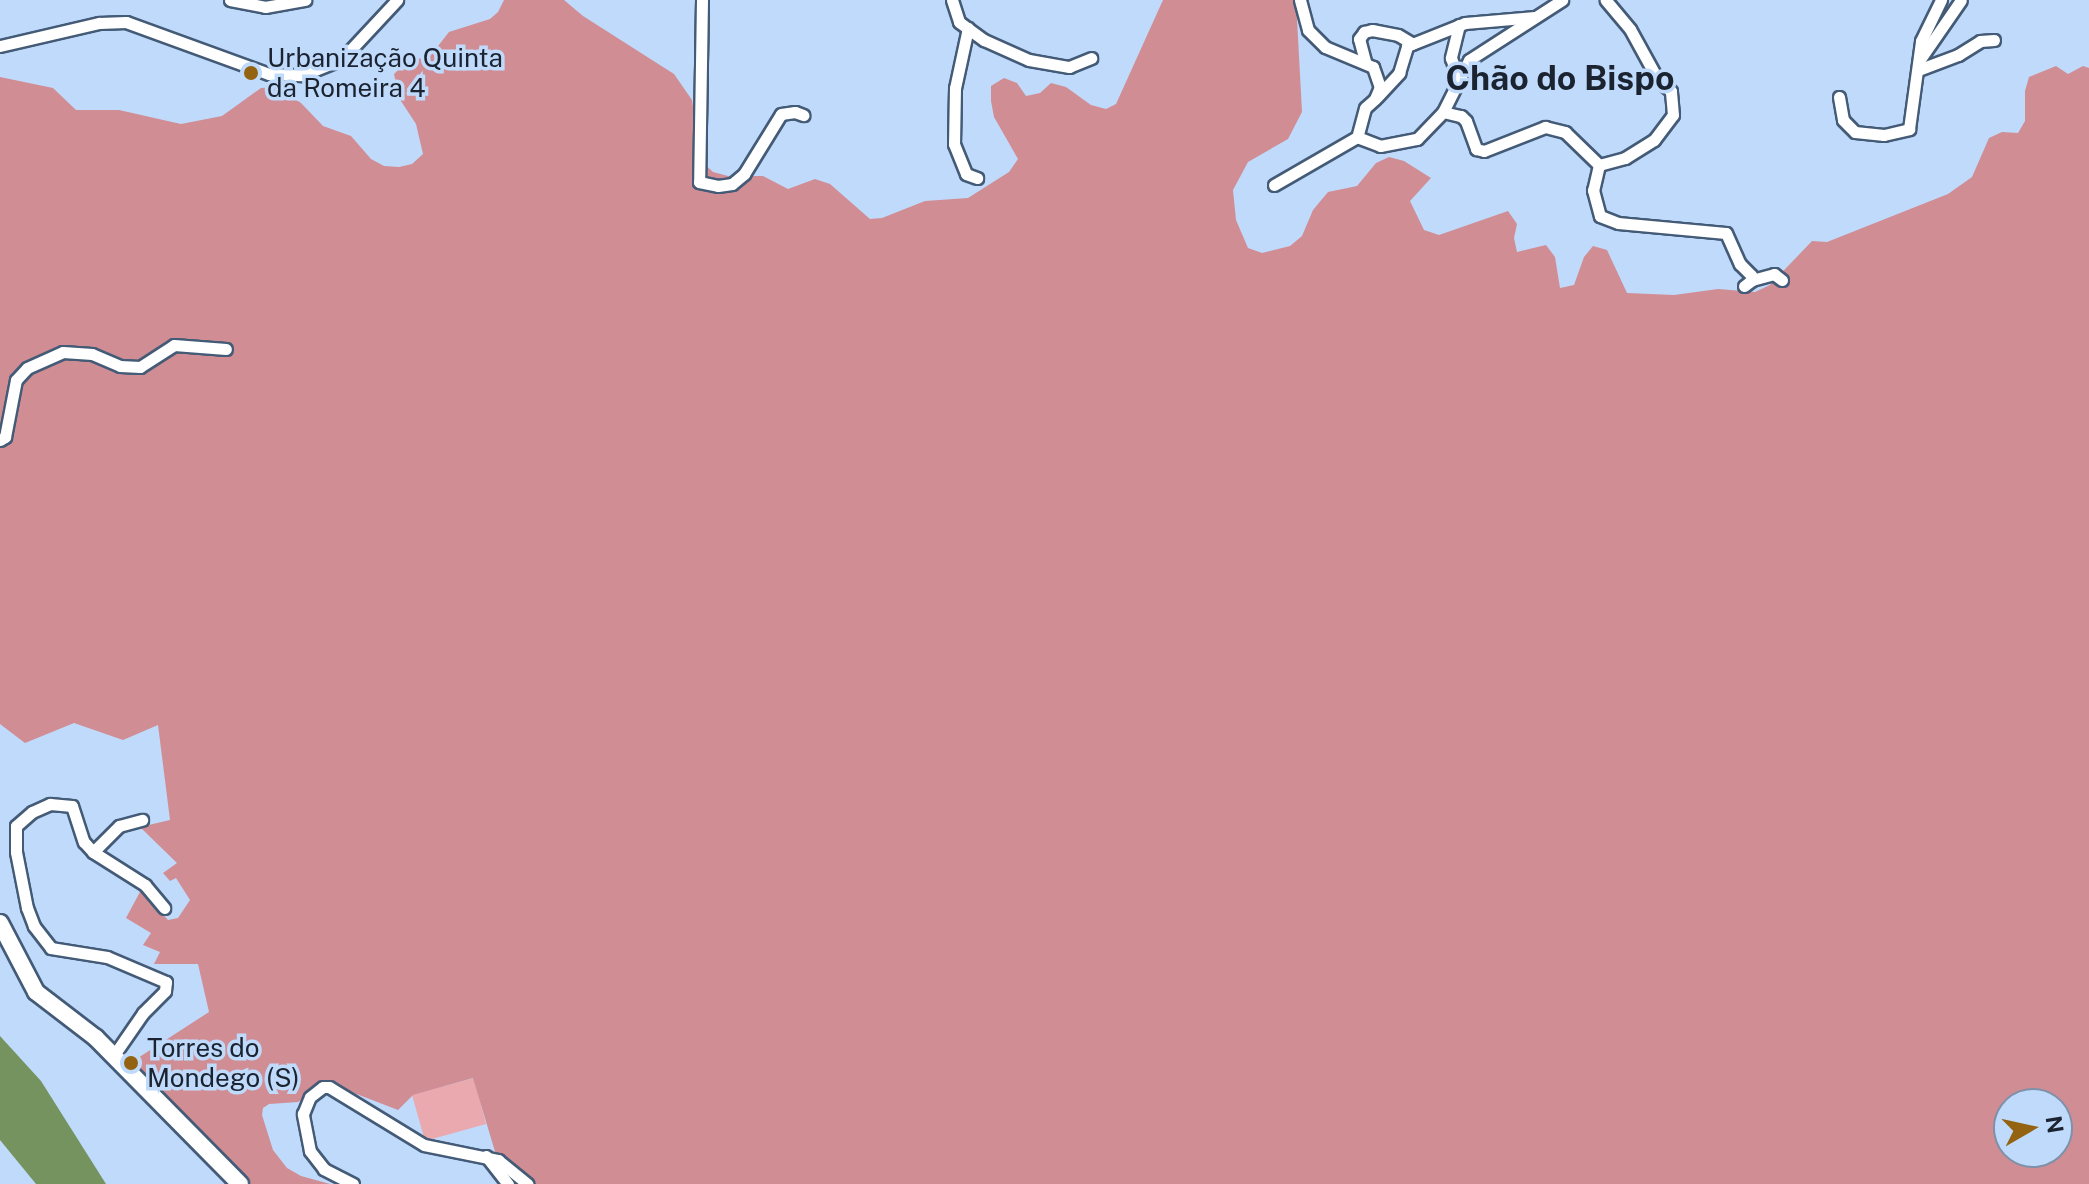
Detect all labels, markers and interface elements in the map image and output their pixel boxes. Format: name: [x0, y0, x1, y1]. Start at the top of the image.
place label: Urbanização Quinta da Romeira 4: [267, 42, 503, 104]
district label: Chão do Bispo: [1445, 59, 1675, 99]
marker: Urbanização Quinta da Romeira 4: [242, 64, 260, 82]
place label: Torres do Mondego (S): [147, 1032, 300, 1094]
marker: Torres do Mondego (S): [122, 1054, 140, 1072]
north arrow: [1993, 1088, 2073, 1168]
text: N: [2041, 1114, 2069, 1135]

